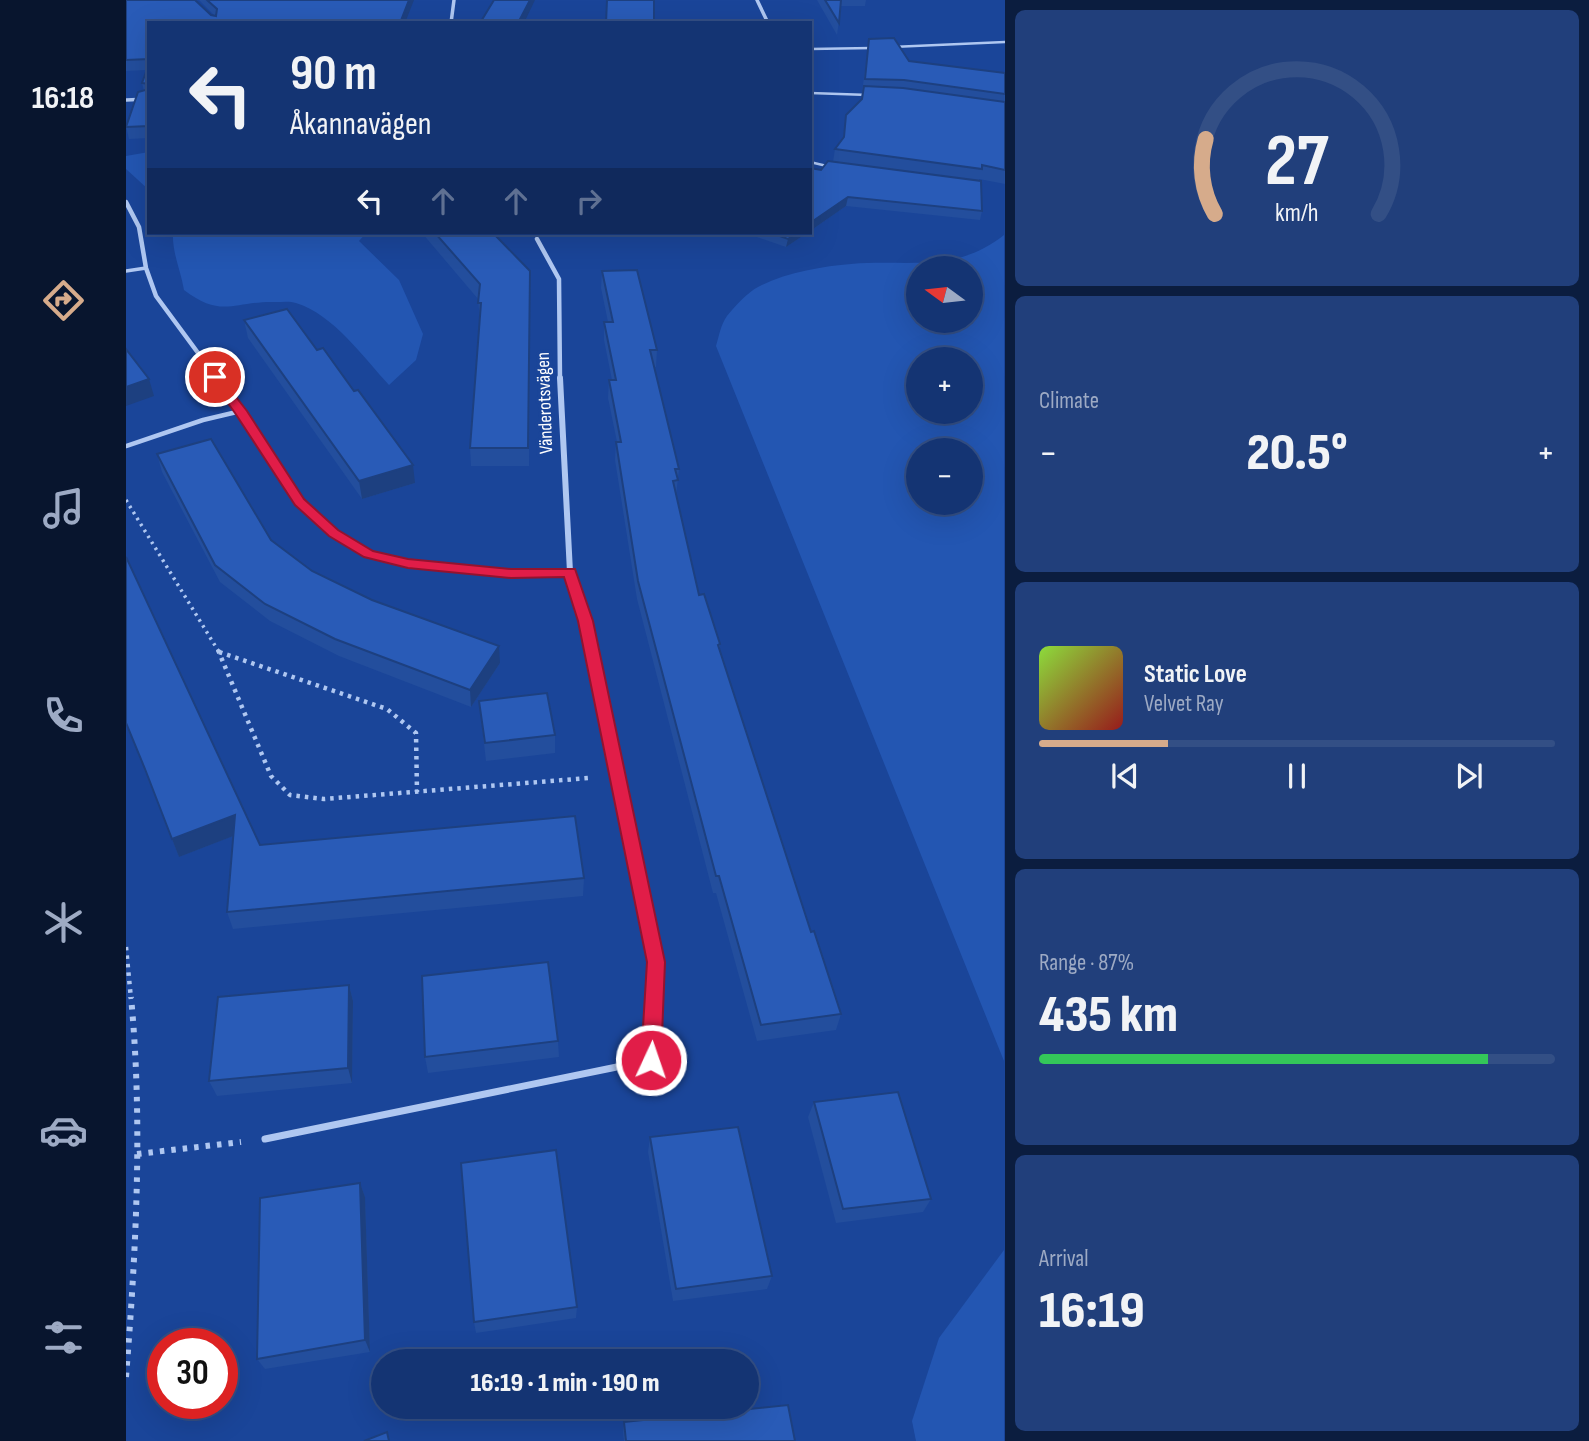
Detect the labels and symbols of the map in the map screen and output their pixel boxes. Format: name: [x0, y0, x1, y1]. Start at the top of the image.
north arrow: [906, 256, 984, 332]
pin: [185, 347, 245, 407]
street label: Vänderotsvägen: [532, 352, 558, 454]
position arrow: [614, 1023, 688, 1097]
speed limit sign: 30: [147, 1328, 238, 1419]

